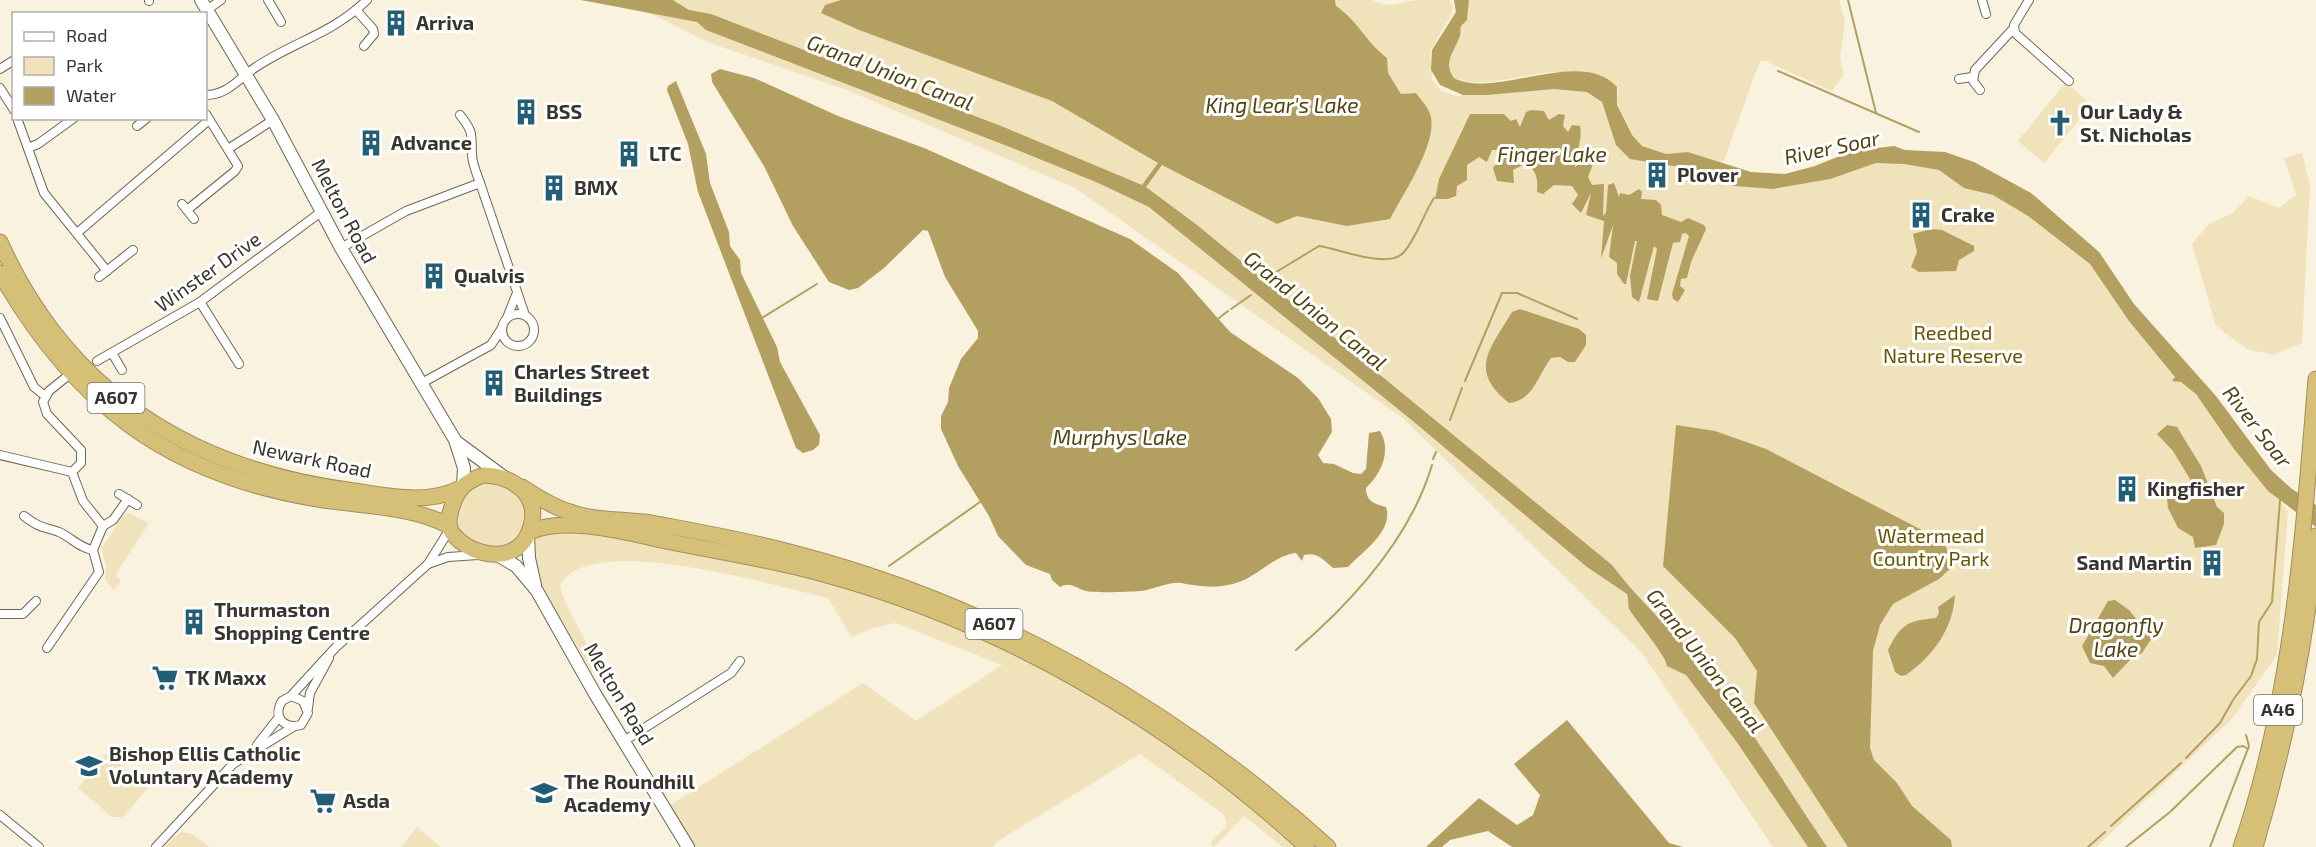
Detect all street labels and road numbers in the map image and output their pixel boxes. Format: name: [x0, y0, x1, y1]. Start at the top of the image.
street label: Melton Road: [307, 154, 383, 267]
street label: Winster Drive: [150, 226, 265, 316]
road number: A607: [88, 383, 144, 413]
street label: Newark Road: [251, 434, 374, 482]
road number: A607: [966, 609, 1022, 639]
street label: Melton Road: [580, 638, 660, 749]
road number: A46: [2254, 695, 2302, 725]

